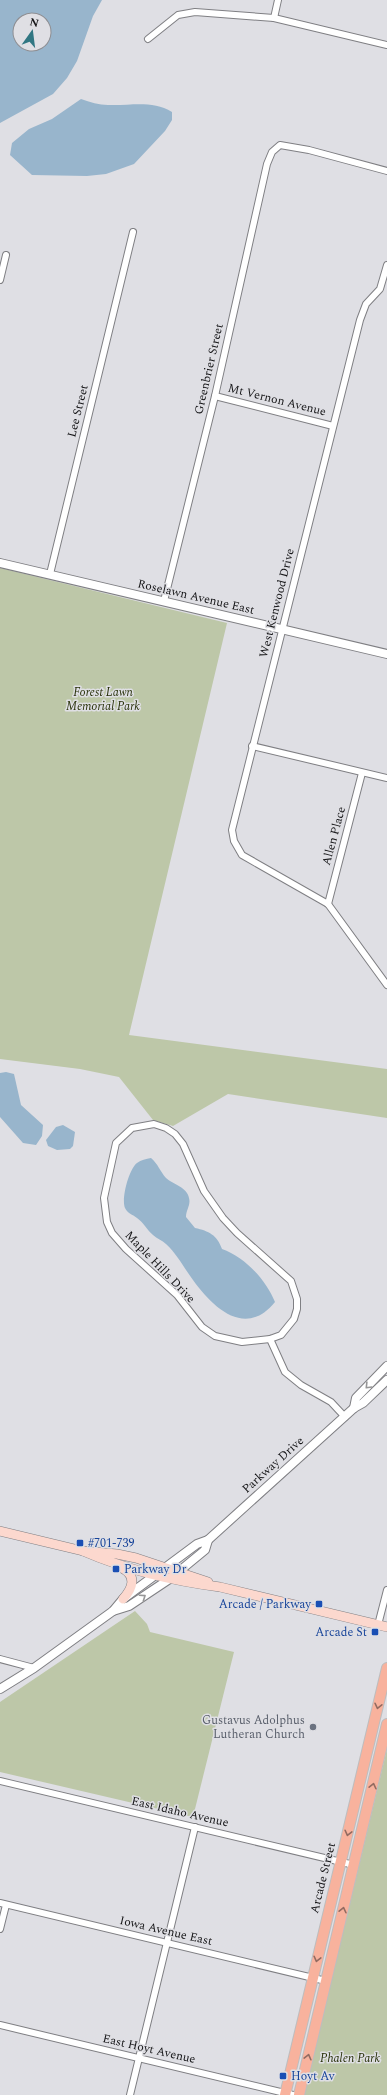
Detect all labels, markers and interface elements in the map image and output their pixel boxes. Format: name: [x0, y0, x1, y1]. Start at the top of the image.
north arrow: [12, 12, 52, 52]
text: N: [28, 13, 41, 32]
street label: Greenbrier Street: [189, 322, 229, 416]
street label: Mt Vernon Avenue: [226, 379, 328, 421]
street label: Lee Street: [62, 383, 94, 439]
street label: West Kenwood Drive: [254, 546, 300, 660]
street label: Roselawn Avenue East: [136, 574, 256, 620]
park label: Forest Lawn Memorial Park: [66, 683, 140, 716]
street label: Allen Place: [317, 804, 351, 868]
street label: Maple Hills Drive: [120, 1226, 200, 1308]
one-way arrow: [365, 1381, 373, 1389]
street label: Parkway Drive: [238, 1432, 308, 1498]
place label: #701-739: [88, 1534, 135, 1553]
marker: #701-739: [75, 1538, 85, 1548]
place label: Parkway Dr: [124, 1560, 187, 1579]
marker: Parkway Dr: [111, 1564, 121, 1574]
one-way arrow: [139, 1594, 146, 1602]
place label: Arcade / Parkway: [219, 1595, 312, 1614]
marker: Arcade / Parkway: [314, 1599, 324, 1609]
place label: Arcade St: [315, 1623, 367, 1642]
marker: Arcade St: [370, 1627, 380, 1637]
one-way arrow: [375, 1703, 383, 1709]
place label: Gustavus Adolphus Lutheran Church: [202, 1711, 305, 1744]
marker: Gustavus Adolphus Lutheran Church: [308, 1722, 318, 1732]
one-way arrow: [368, 1783, 376, 1789]
street label: East Idaho Avenue: [129, 1792, 231, 1832]
one-way arrow: [344, 1829, 352, 1836]
street label: Arcade Street: [305, 1841, 341, 1915]
one-way arrow: [339, 1907, 347, 1913]
street label: Iowa Avenue East: [118, 1911, 214, 1951]
one-way arrow: [314, 1956, 322, 1962]
street label: East Hoyt Avenue: [101, 2029, 198, 2069]
park label: Phalen Park: [320, 2049, 380, 2068]
one-way arrow: [303, 2054, 312, 2061]
place label: Hoyt Av: [291, 2067, 336, 2086]
marker: Hoyt Av: [278, 2071, 288, 2081]

